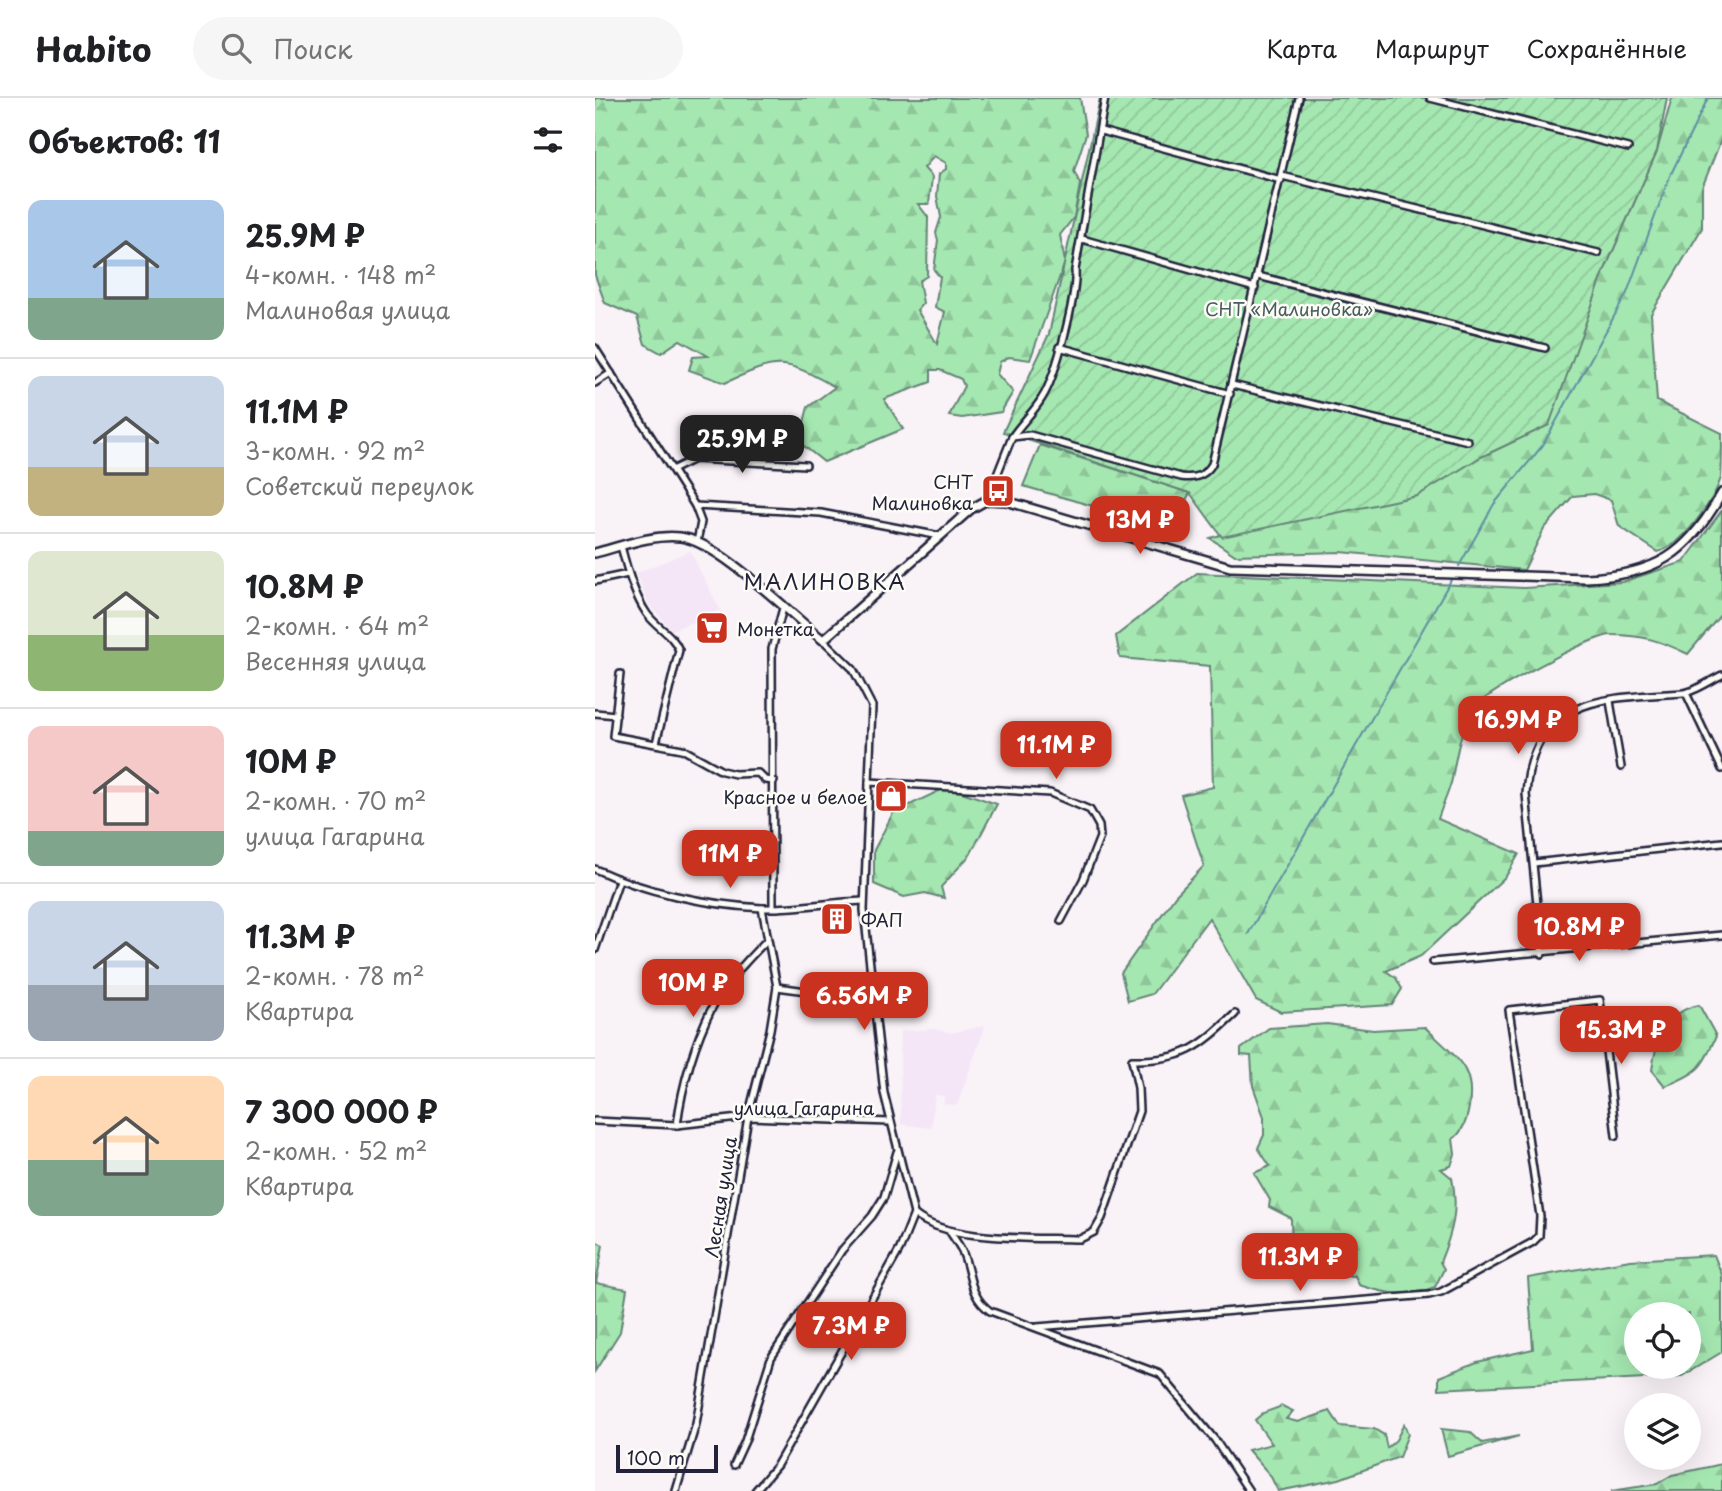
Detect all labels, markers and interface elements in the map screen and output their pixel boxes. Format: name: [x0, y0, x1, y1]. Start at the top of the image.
search box: [193, 17, 683, 80]
text: Habito: [35, 23, 151, 73]
icon: search: [217, 29, 255, 67]
text: Поиск: [273, 29, 352, 68]
text: Карта: [1266, 30, 1337, 66]
text: Маршрут: [1375, 30, 1489, 66]
text: Сохранённые: [1527, 30, 1687, 66]
text: Объектов: 11: [28, 118, 221, 163]
icon: filters: [529, 121, 567, 159]
text: 25.9M ₽: [245, 212, 365, 257]
icon: home: [84, 228, 168, 312]
text: 4-комн. · 148 m²: [245, 257, 436, 292]
text: Малиновая улица: [245, 292, 450, 327]
park label: СНТ «Малиновка»: [1205, 295, 1373, 322]
text: 11.1M ₽: [245, 388, 348, 433]
icon: home: [84, 404, 168, 488]
pin: 25.9M ₽: [677, 416, 807, 475]
text: 25.9M ₽: [696, 420, 788, 455]
text: 3-комн. · 92 m²: [245, 433, 425, 468]
text: Советский переулок: [245, 468, 474, 503]
place label: СНТ Малиновка: [872, 468, 974, 516]
bus stop icon: СНТ Малиновка: [979, 472, 1017, 510]
pin: 13M ₽: [1091, 496, 1189, 556]
text: 13M ₽: [1106, 501, 1174, 536]
text: 10.8M ₽: [245, 563, 364, 608]
district label: МАЛИНОВКА: [743, 565, 907, 597]
icon: home: [84, 579, 168, 663]
text: 2-комн. · 64 m²: [245, 608, 429, 643]
supermarket icon: Монетка: [693, 609, 731, 647]
place label: Монетка: [737, 615, 815, 642]
text: Весенняя улица: [245, 643, 426, 678]
pin: 16.9M ₽: [1453, 696, 1583, 756]
text: 16.9M ₽: [1474, 701, 1562, 736]
pin: 11.1M ₽: [991, 722, 1121, 781]
text: 11.1M ₽: [1016, 726, 1096, 761]
text: 10M ₽: [245, 738, 336, 783]
icon: home: [84, 754, 168, 838]
shop icon: Красное и белое: [872, 777, 910, 815]
text: 2-комн. · 70 m²: [245, 783, 426, 818]
place label: Красное и белое: [723, 783, 867, 810]
text: улица Гагарина: [245, 818, 425, 853]
pin: 11M ₽: [681, 830, 779, 890]
text: 11M ₽: [698, 835, 762, 870]
building icon: ФАП: [818, 900, 856, 938]
pin: 10.8M ₽: [1514, 904, 1644, 963]
place label: ФАП: [861, 906, 903, 933]
text: 10.8M ₽: [1534, 908, 1624, 943]
text: 11.3M ₽: [245, 913, 355, 958]
icon: home: [84, 929, 168, 1013]
text: 2-комн. · 78 m²: [245, 958, 425, 993]
pin: 10M ₽: [644, 960, 742, 1019]
text: 10M ₽: [658, 964, 728, 999]
pin: 6.56M ₽: [799, 972, 929, 1032]
text: 6.56M ₽: [816, 977, 912, 1012]
text: Квартира: [245, 993, 353, 1028]
pin: 15.3M ₽: [1556, 1006, 1686, 1066]
text: 15.3M ₽: [1576, 1011, 1666, 1046]
text: 7 300 000 ₽: [245, 1088, 438, 1133]
street label: улица Гагарина: [734, 1094, 875, 1121]
icon: home: [84, 1104, 168, 1188]
text: 2-комн. · 52 m²: [245, 1133, 427, 1168]
street label: Лесная улица: [697, 1134, 743, 1260]
text: Квартира: [245, 1168, 353, 1203]
pin: 11.3M ₽: [1235, 1234, 1365, 1293]
text: 11.3M ₽: [1258, 1238, 1342, 1273]
pin: 7.3M ₽: [794, 1302, 908, 1362]
map controls: [1624, 1302, 1701, 1470]
button: locate: [1624, 1302, 1701, 1379]
text: 7.3M ₽: [812, 1307, 890, 1342]
button: layers: [1624, 1393, 1701, 1470]
scale bar: [616, 1442, 717, 1474]
text: 100 m: [627, 1443, 685, 1471]

